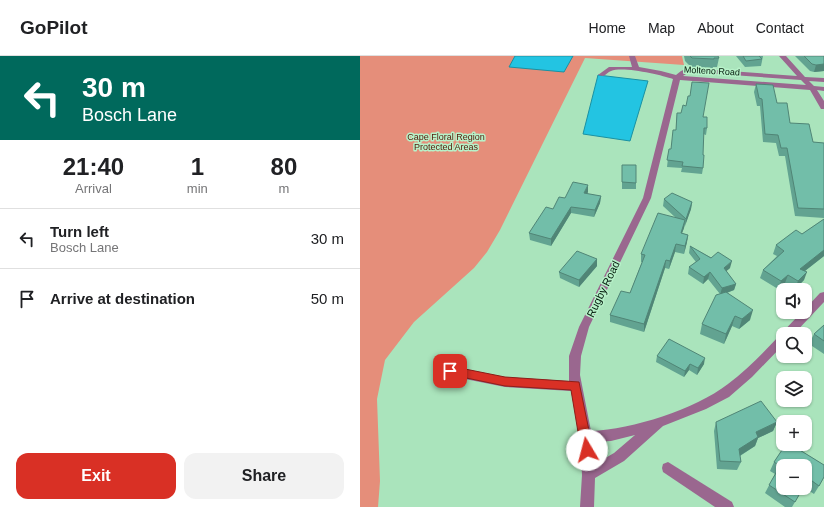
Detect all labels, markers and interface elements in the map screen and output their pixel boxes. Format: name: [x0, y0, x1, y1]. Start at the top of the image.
text: GoPilot: [20, 17, 88, 38]
text: Home: [589, 20, 626, 36]
text: Map: [648, 20, 675, 36]
text: About: [697, 20, 734, 36]
text: Contact: [756, 20, 804, 36]
street label: Molteno Road: [684, 65, 740, 77]
icon: left: [16, 72, 68, 124]
text: 30 m: [82, 72, 146, 103]
text: Bosch Lane: [82, 105, 177, 125]
park label: Cape Floral Region Protected Areas: [407, 132, 485, 152]
text: 21:40: [63, 153, 124, 180]
text: 1: [191, 153, 204, 180]
text: 80: [271, 153, 297, 180]
text: Arrival: [75, 181, 112, 196]
text: min: [187, 181, 208, 196]
text: m: [278, 181, 289, 196]
text: Turn left: [50, 223, 109, 240]
icon: left: [16, 228, 38, 250]
text: 30 m: [311, 230, 344, 247]
text: Bosch Lane: [50, 240, 119, 255]
street label: Rugby Road: [584, 259, 622, 319]
map controls: [776, 283, 812, 495]
button: sound: [776, 283, 812, 319]
icon: arrive: [16, 288, 38, 310]
text: Arrive at destination: [50, 290, 195, 307]
text: 50 m: [311, 290, 344, 307]
button: search: [776, 327, 812, 363]
pin: [433, 354, 467, 388]
icon: arrive: [439, 360, 461, 382]
button: layers: [776, 371, 812, 407]
button: +: [776, 415, 812, 451]
position arrow: [566, 429, 608, 471]
button: Exit: [16, 453, 176, 499]
button: Share: [184, 453, 344, 499]
button: −: [776, 459, 812, 495]

